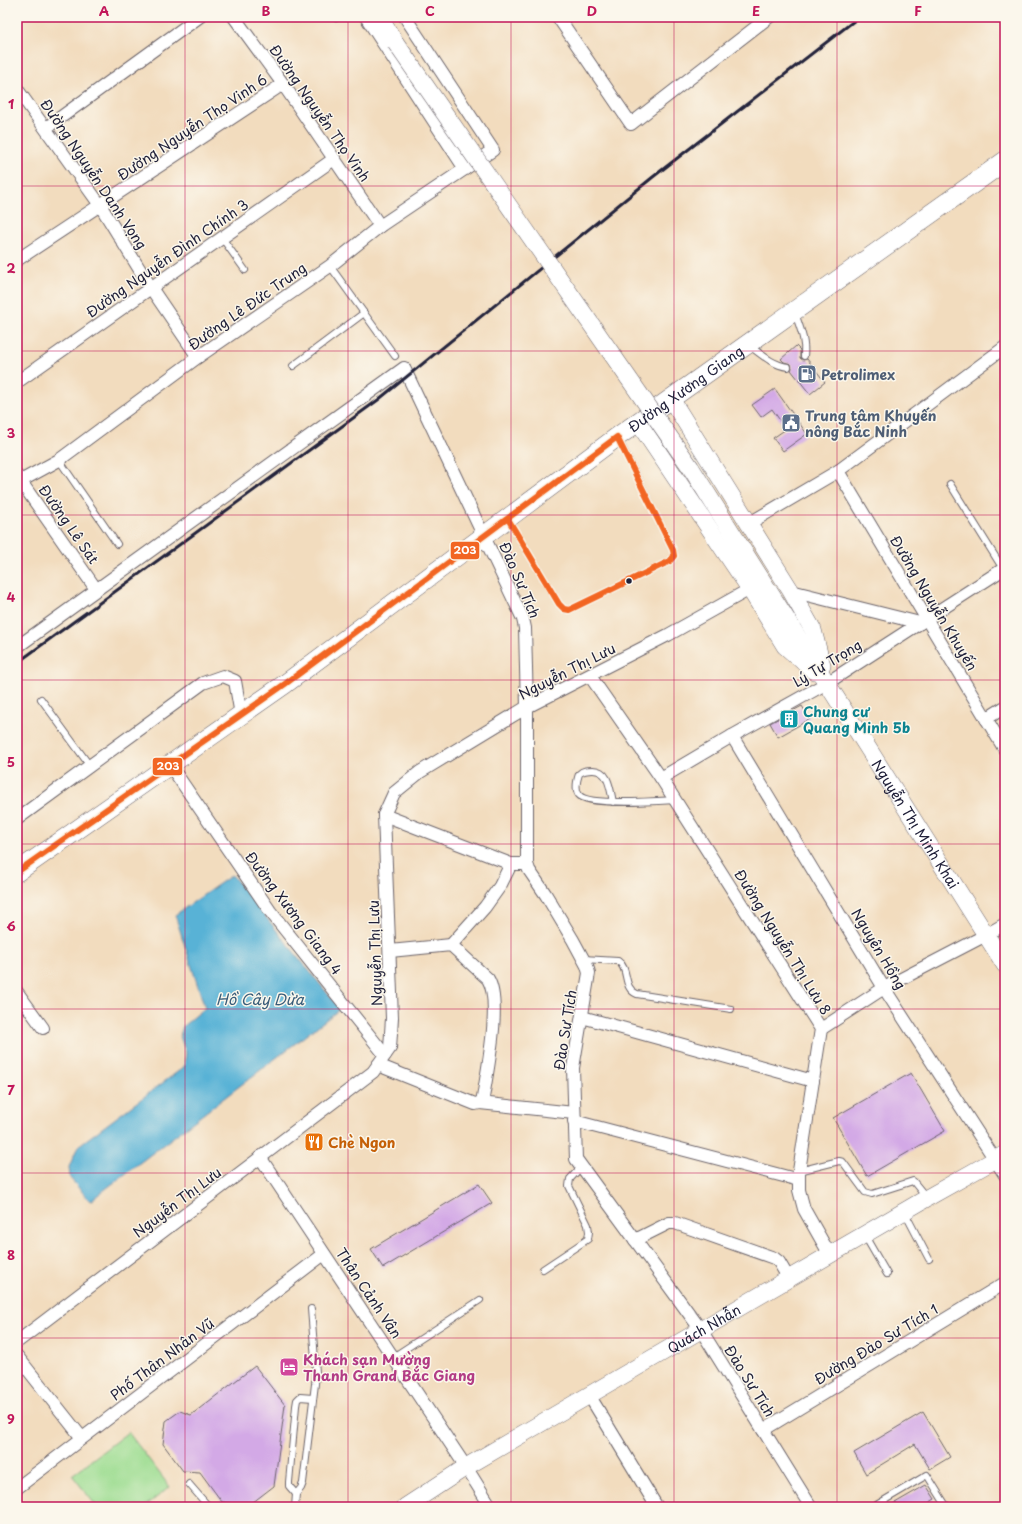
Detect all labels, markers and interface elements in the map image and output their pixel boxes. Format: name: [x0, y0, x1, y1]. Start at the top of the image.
text: A: [99, 1, 109, 20]
text: B: [262, 1, 271, 20]
text: C: [425, 1, 435, 20]
text: D: [587, 1, 597, 20]
text: E: [752, 1, 760, 20]
text: F: [914, 1, 922, 20]
street label: Đường Nguyễn Thọ Vinh: [265, 40, 375, 186]
street label: Đường Nguyễn Thọ Vinh 6: [113, 69, 271, 185]
text: 1: [8, 94, 14, 113]
street label: Đường Nguyễn Danh Vọng: [36, 95, 152, 253]
street label: Đường Nguyễn Đình Chính 3: [81, 194, 253, 322]
street label: Đường Lê Đức Trung: [184, 257, 310, 355]
text: 2: [6, 258, 16, 277]
street label: Đường Xương Giang: [623, 340, 747, 437]
fuel station icon: Petrolimex: [796, 363, 818, 385]
place label: Petrolimex: [821, 364, 895, 385]
place label: Trung tâm Khuyến nông Bắc Ninh: [805, 405, 936, 442]
public building icon: Trung tâm Khuyến nông Bắc Ninh: [780, 412, 802, 434]
text: 3: [7, 423, 16, 442]
street label: Đường Lê Sát: [34, 480, 104, 568]
street label: Đường Nguyễn Khuyến: [885, 531, 983, 675]
street label: Đào Sư Tích: [494, 538, 546, 622]
line badge: 203: [450, 541, 480, 560]
text: 203: [454, 541, 476, 558]
unlabelled marker: [624, 576, 634, 586]
text: 4: [7, 587, 16, 606]
street label: Lý Tự Trọng: [788, 634, 866, 692]
street label: Nguyễn Thị Lưu: [515, 638, 619, 704]
place label: Chung cư Quang Minh 5b: [803, 701, 910, 738]
building icon: Chung cư Quang Minh 5b: [778, 708, 800, 730]
text: 5: [7, 752, 15, 771]
street label: Nguyễn Thị Minh Khai: [867, 755, 965, 893]
line badge: 203: [152, 757, 183, 776]
text: 203: [157, 757, 179, 774]
street label: Đường Xương Giang 4: [241, 847, 347, 979]
street label: Đường Nguyễn Thị Lưu 8: [730, 865, 836, 1019]
street label: Nguyễn Thị Lưu: [363, 900, 387, 1006]
street label: Nguyên Hồng: [847, 905, 911, 993]
text: 6: [6, 916, 16, 935]
water label: Hồ Cây Dừa: [216, 987, 305, 1010]
street label: Đào Sư Tích: [548, 988, 582, 1072]
text: 7: [7, 1080, 15, 1099]
restaurant icon: Chè Ngon: [303, 1131, 325, 1153]
place label: Chè Ngon: [328, 1132, 396, 1153]
street label: Nguyễn Thị Lưu: [128, 1162, 226, 1242]
street label: Thân Cảnh Vân: [331, 1244, 407, 1342]
text: 8: [7, 1245, 15, 1264]
street label: Quách Nhẫn: [663, 1299, 744, 1358]
street label: Đường Đào Sư Tích 1: [810, 1299, 942, 1389]
street label: Phố Thân Nhân Vũ: [106, 1313, 218, 1405]
street label: Đào Sư Tích: [720, 1341, 780, 1421]
place label: Khách sạn Mường Thanh Grand Bắc Giang: [303, 1349, 475, 1386]
hotel icon: Khách sạn Mường Thanh Grand Bắc Giang: [278, 1356, 300, 1378]
text: 9: [7, 1409, 15, 1428]

